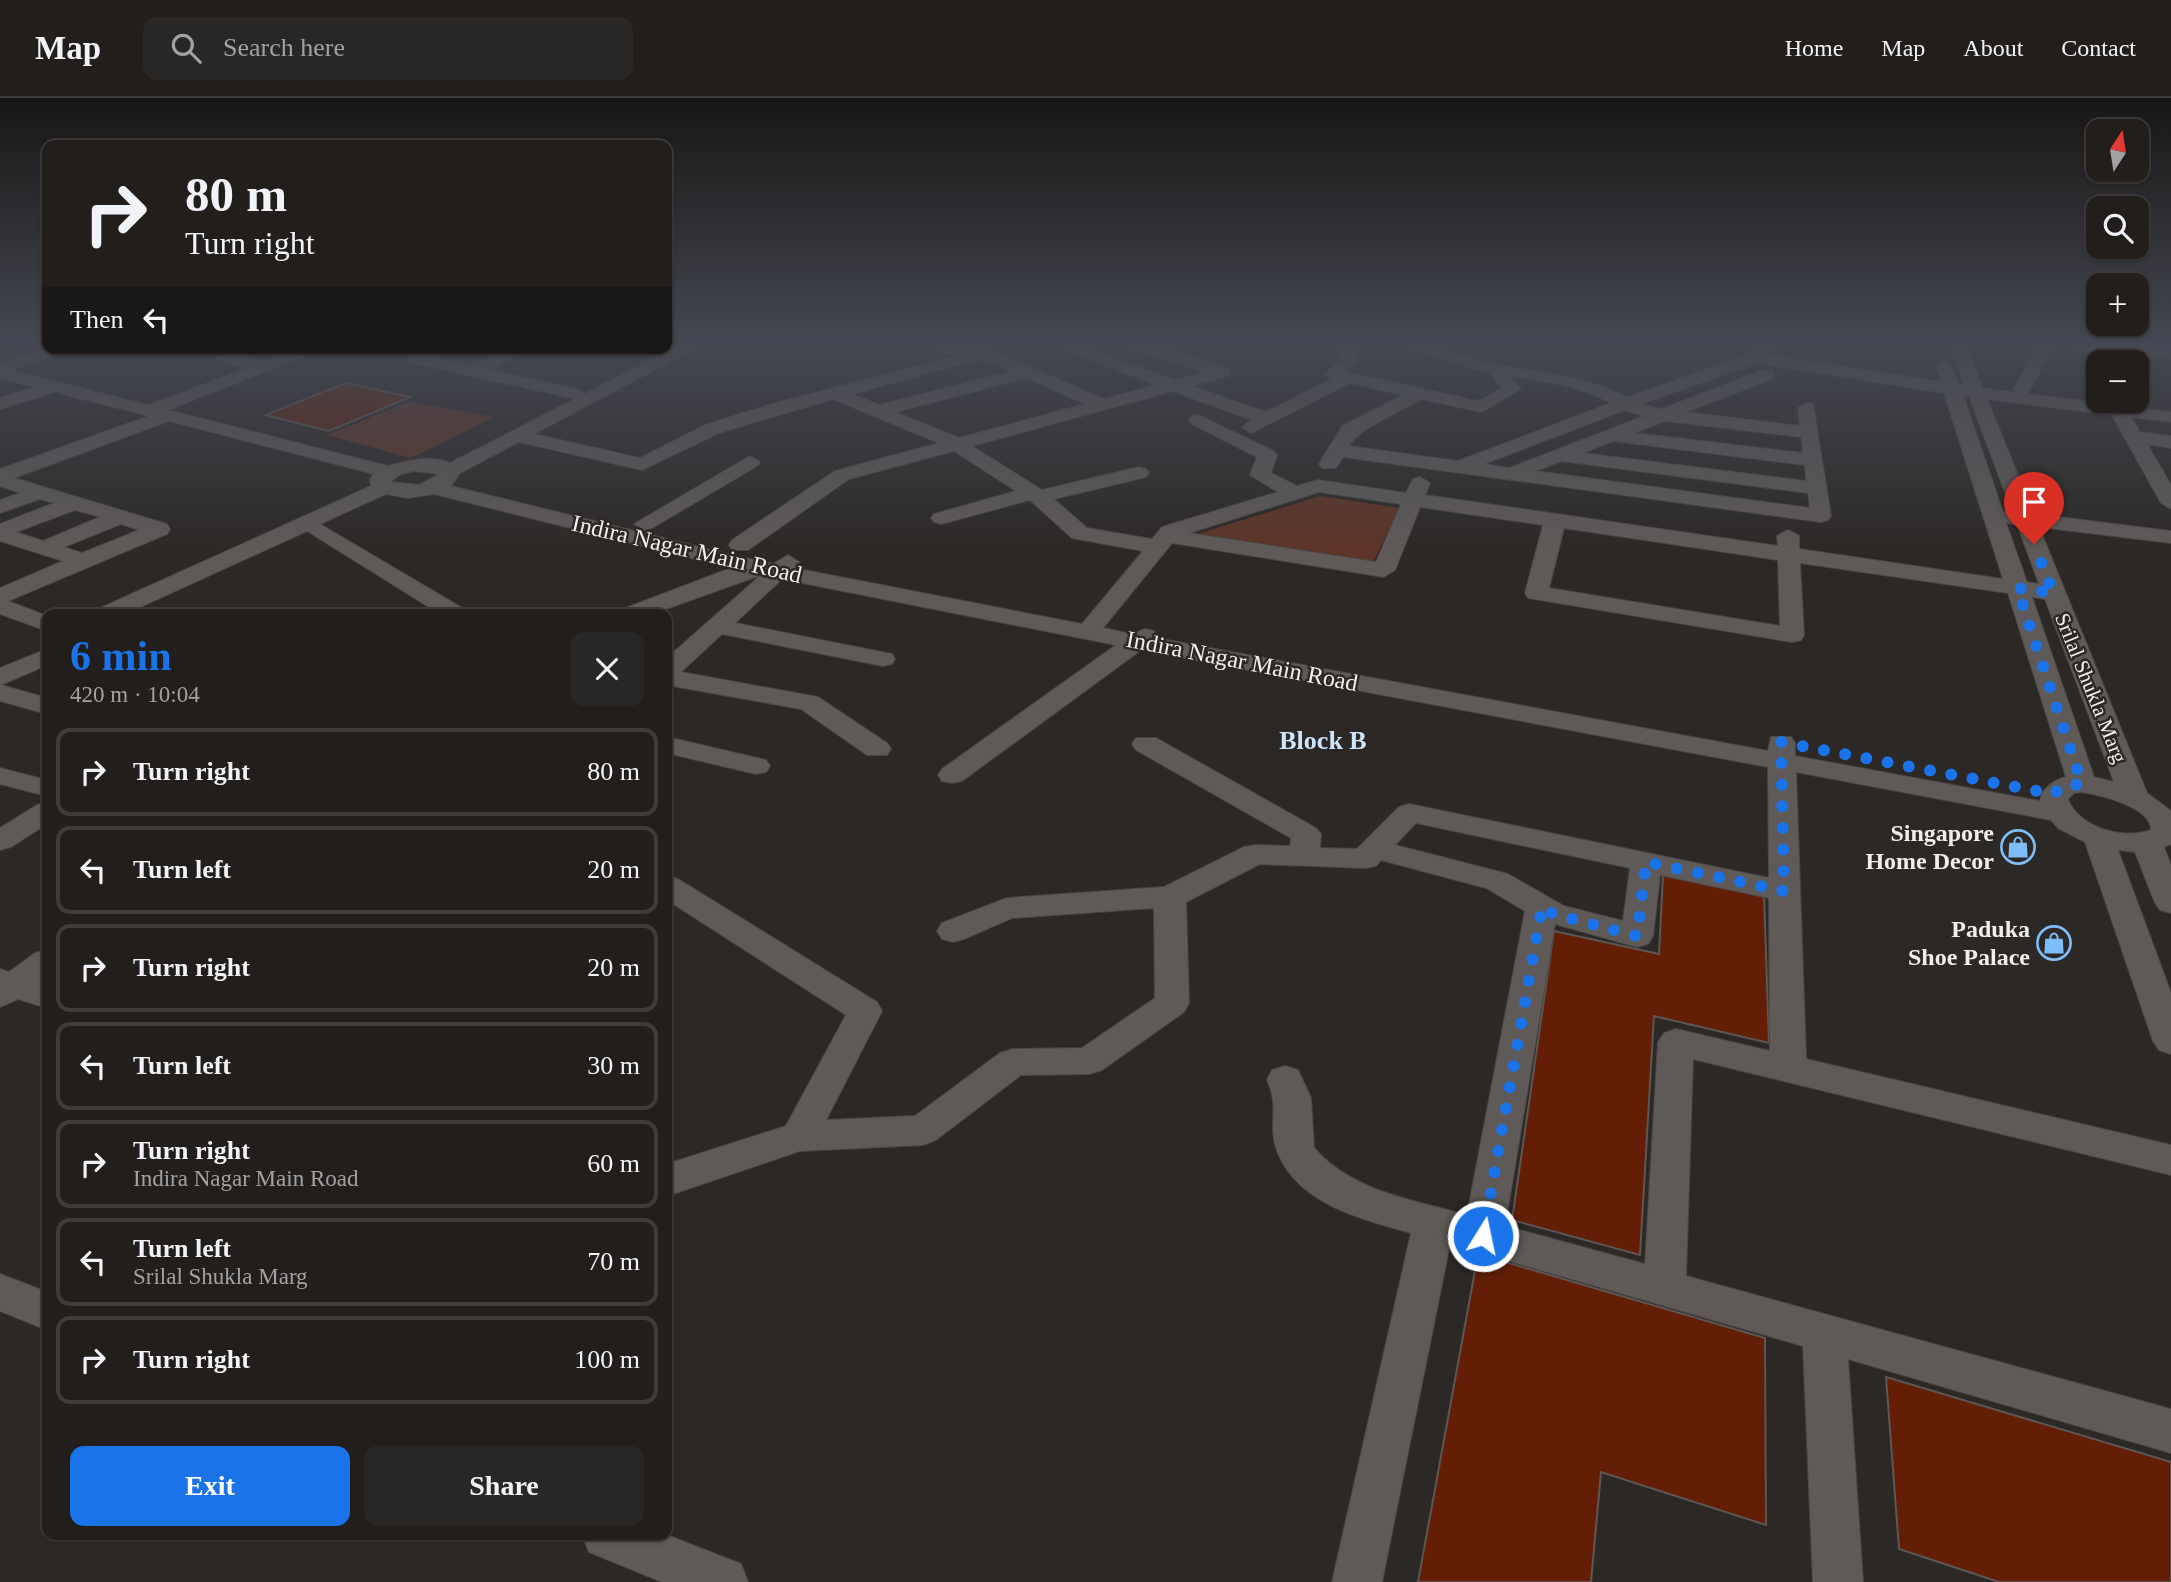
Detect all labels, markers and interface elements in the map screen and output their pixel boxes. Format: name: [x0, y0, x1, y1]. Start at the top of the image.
search box: [143, 17, 633, 80]
icon: search: [167, 29, 205, 67]
text: Map: [35, 30, 101, 66]
text: Search here: [223, 33, 345, 62]
text: Home: [1785, 35, 1843, 61]
text: Map: [1881, 35, 1925, 61]
text: About: [1963, 35, 2023, 61]
text: Contact: [2061, 35, 2136, 61]
north arrow: [2086, 119, 2149, 182]
map controls: [2086, 119, 2149, 413]
text: 80 m: [185, 167, 287, 222]
icon: right: [70, 168, 161, 259]
button: search: [2086, 196, 2149, 259]
text: Turn right: [185, 225, 315, 261]
button: +: [2086, 273, 2149, 336]
icon: left: [137, 301, 175, 339]
text: Then: [70, 305, 123, 334]
button: −: [2086, 350, 2149, 413]
pin: [2004, 472, 2064, 544]
icon: arrive: [2015, 483, 2053, 521]
street label: Indira Nagar Main Road: [569, 510, 805, 588]
street label: Srilal Shukla Marg: [2050, 610, 2132, 767]
street label: Indira Nagar Main Road: [1124, 626, 1360, 696]
button: close: [570, 632, 644, 706]
text: 6 min: [70, 633, 172, 679]
text: 420 m · 10:04: [70, 682, 200, 707]
district label: Block B: [1279, 726, 1367, 755]
icon: right: [74, 753, 112, 791]
text: Turn right: [133, 757, 250, 786]
text: 80 m: [587, 757, 640, 786]
place label: Singapore Home Decor: [1865, 820, 1994, 874]
shop icon: Singapore Home Decor: [1999, 828, 2037, 866]
icon: left: [74, 851, 112, 889]
text: Turn left: [133, 855, 231, 884]
text: 20 m: [587, 855, 640, 884]
place label: Paduka Shoe Palace: [1908, 916, 2030, 970]
shop icon: Paduka Shoe Palace: [2035, 924, 2073, 962]
icon: right: [74, 949, 112, 987]
text: Turn right: [133, 953, 250, 982]
text: 20 m: [587, 953, 640, 982]
icon: left: [74, 1047, 112, 1085]
text: Turn left: [133, 1051, 231, 1080]
text: 30 m: [587, 1051, 640, 1080]
text: Turn right: [133, 1136, 250, 1165]
icon: right: [74, 1145, 112, 1183]
text: 60 m: [587, 1149, 640, 1178]
text: Indira Nagar Main Road: [133, 1166, 358, 1191]
position arrow: [1446, 1199, 1520, 1273]
text: Turn left: [133, 1234, 231, 1263]
icon: left: [74, 1243, 112, 1281]
text: 70 m: [587, 1247, 640, 1276]
text: Srilal Shukla Marg: [133, 1264, 308, 1289]
icon: right: [74, 1341, 112, 1379]
text: Turn right: [133, 1345, 250, 1374]
text: 100 m: [574, 1345, 640, 1374]
button: Exit: [70, 1446, 350, 1526]
button: Share: [364, 1446, 644, 1526]

